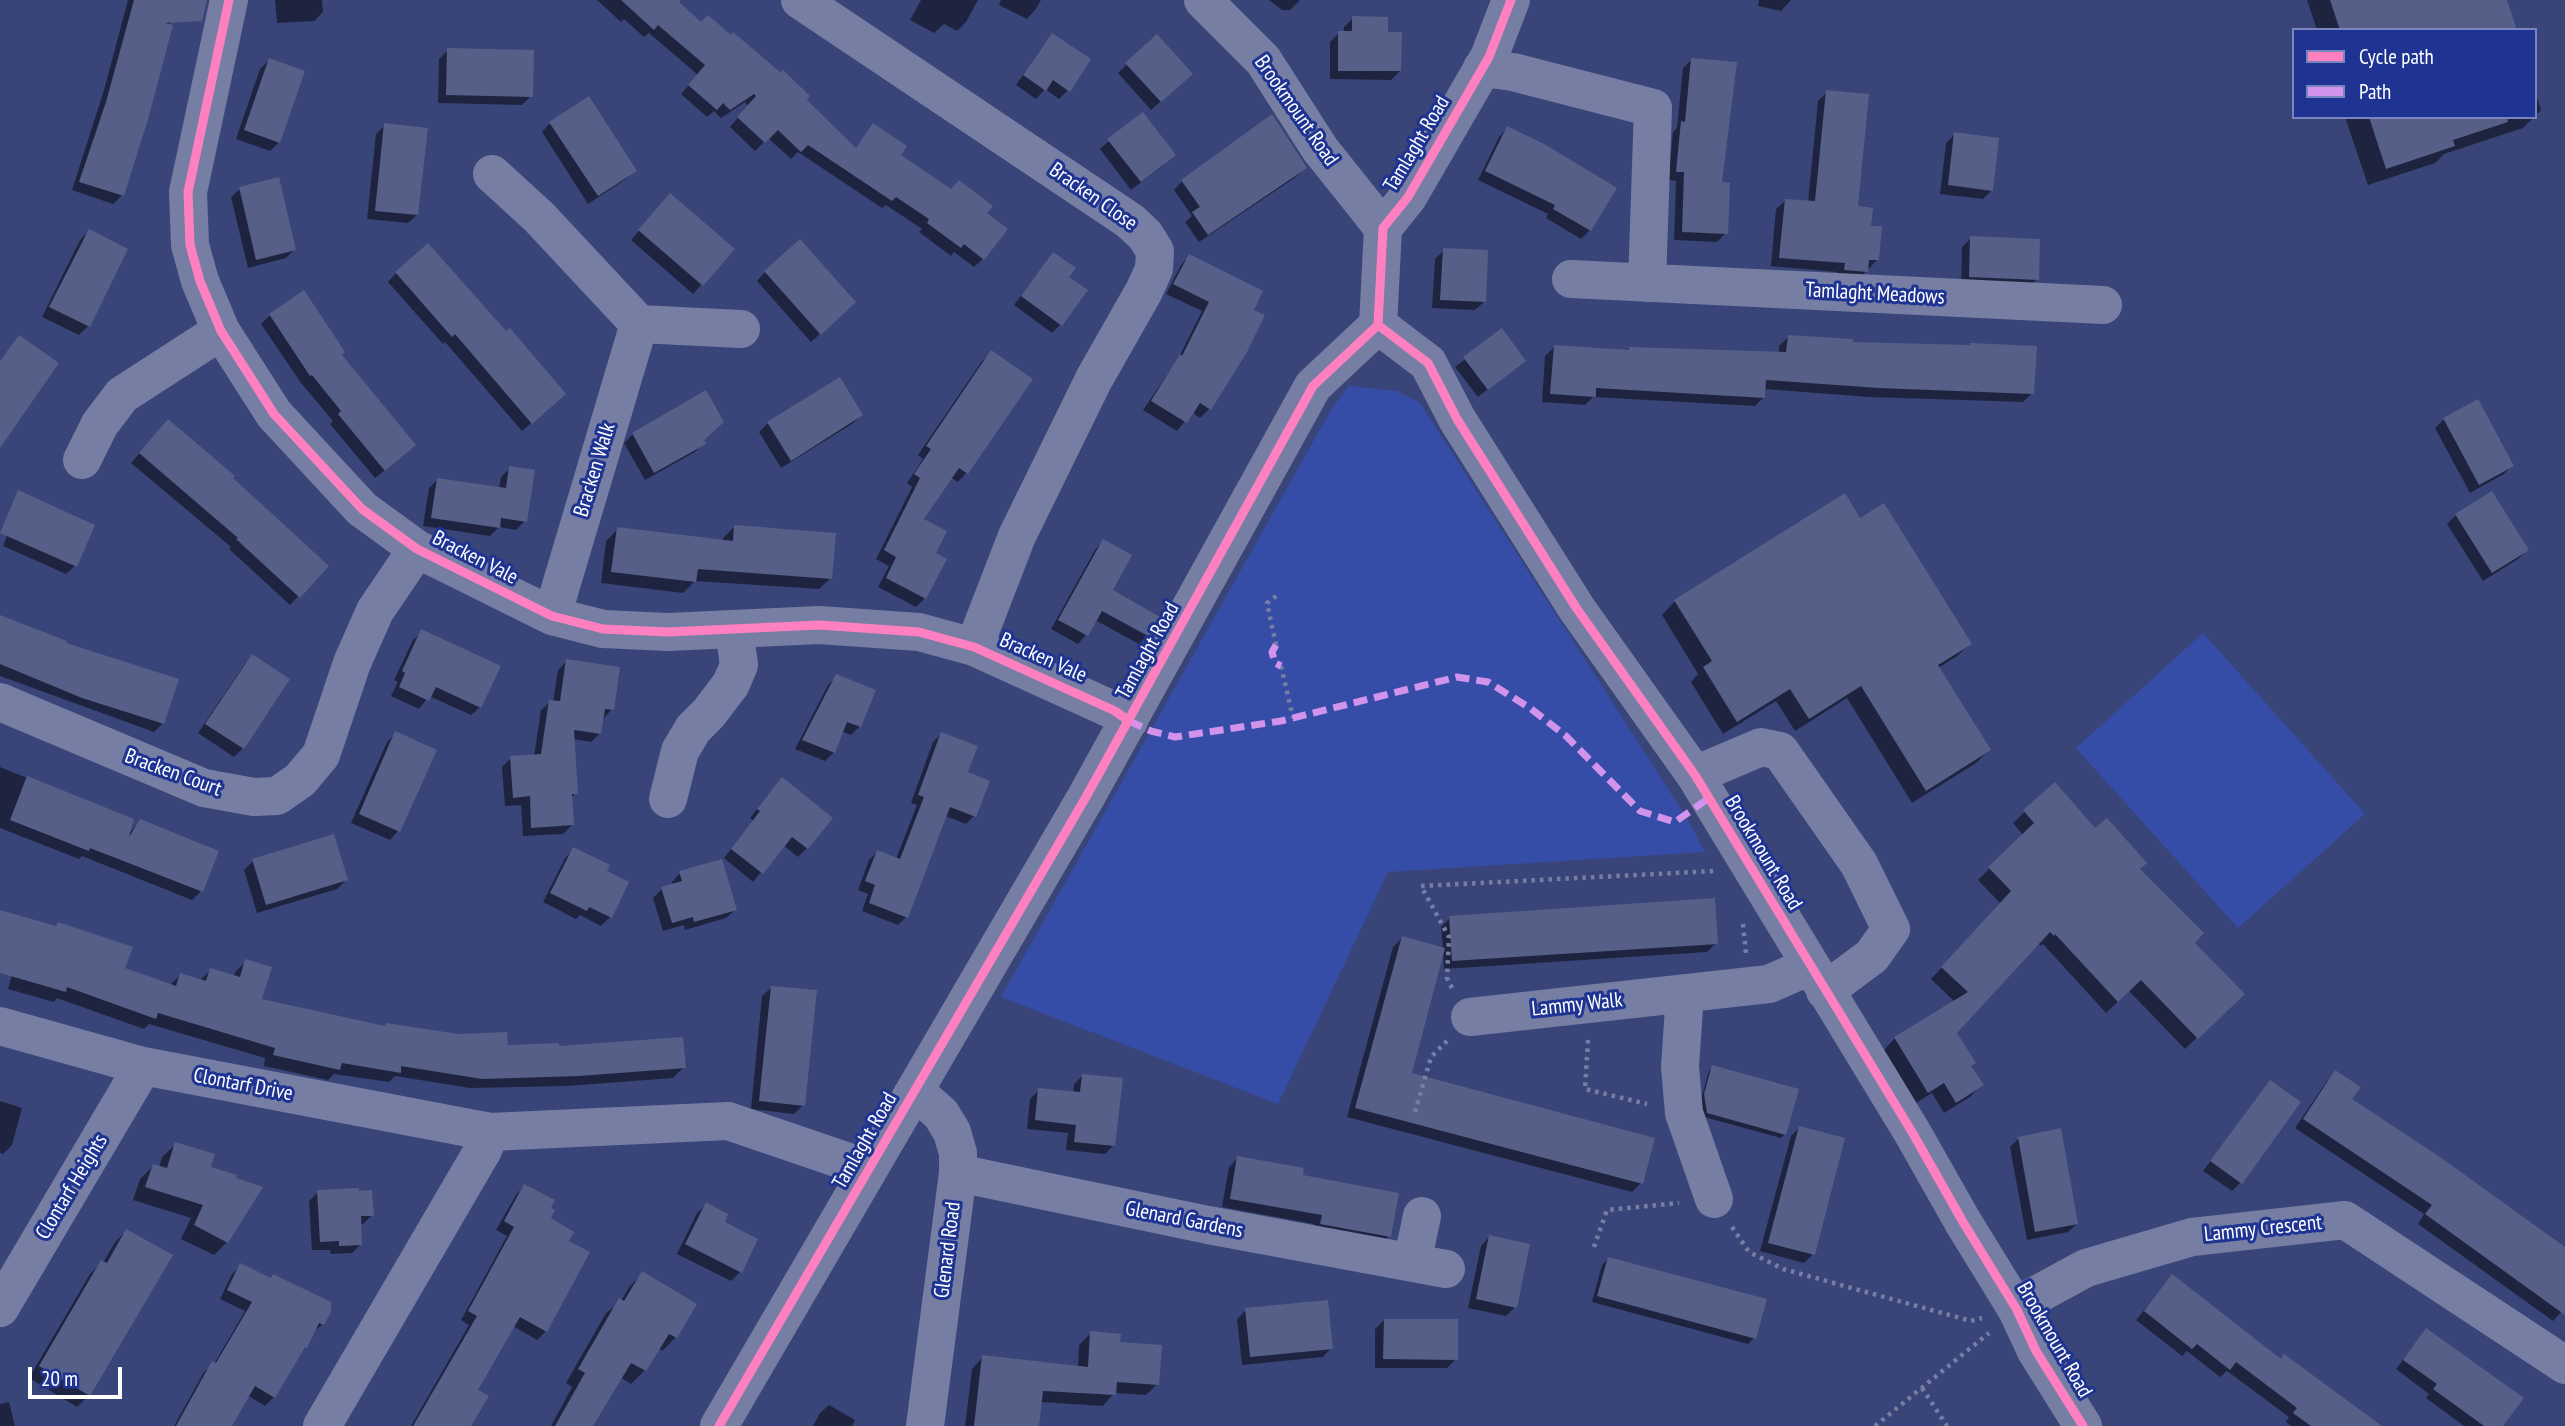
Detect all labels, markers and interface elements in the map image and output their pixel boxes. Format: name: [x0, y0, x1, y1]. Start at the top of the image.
legend: [2292, 28, 2537, 119]
text: Cycle path: [2359, 43, 2434, 70]
street label: Brookmount Road: [1249, 51, 1343, 171]
text: Path: [2359, 78, 2391, 105]
street label: Tamlaght Road: [1379, 92, 1455, 196]
street label: Bracken Close: [1044, 158, 1142, 236]
street label: Tamlaght Meadows: [1805, 278, 1945, 310]
street label: Bracken Walk: [569, 420, 621, 520]
street label: Bracken Vale: [428, 526, 522, 590]
street label: Tamlaght Road: [1111, 598, 1185, 704]
street label: Bracken Vale: [996, 628, 1090, 688]
street label: Bracken Court: [121, 744, 225, 802]
street label: Brookmount Road: [1719, 791, 1807, 915]
street label: Lammy Walk: [1530, 988, 1624, 1022]
street label: Clontarf Drive: [191, 1063, 295, 1107]
street label: Tamlaght Road: [827, 1088, 903, 1194]
street label: Clontarf Heights: [31, 1130, 113, 1244]
street label: Glenard Gardens: [1123, 1196, 1245, 1244]
street label: Glenard Road: [930, 1201, 966, 1299]
street label: Lammy Crescent: [2203, 1210, 2323, 1248]
street label: Brookmount Road: [2011, 1278, 2097, 1402]
scale bar: [32, 1352, 126, 1396]
text: 20 m: [41, 1365, 78, 1392]

